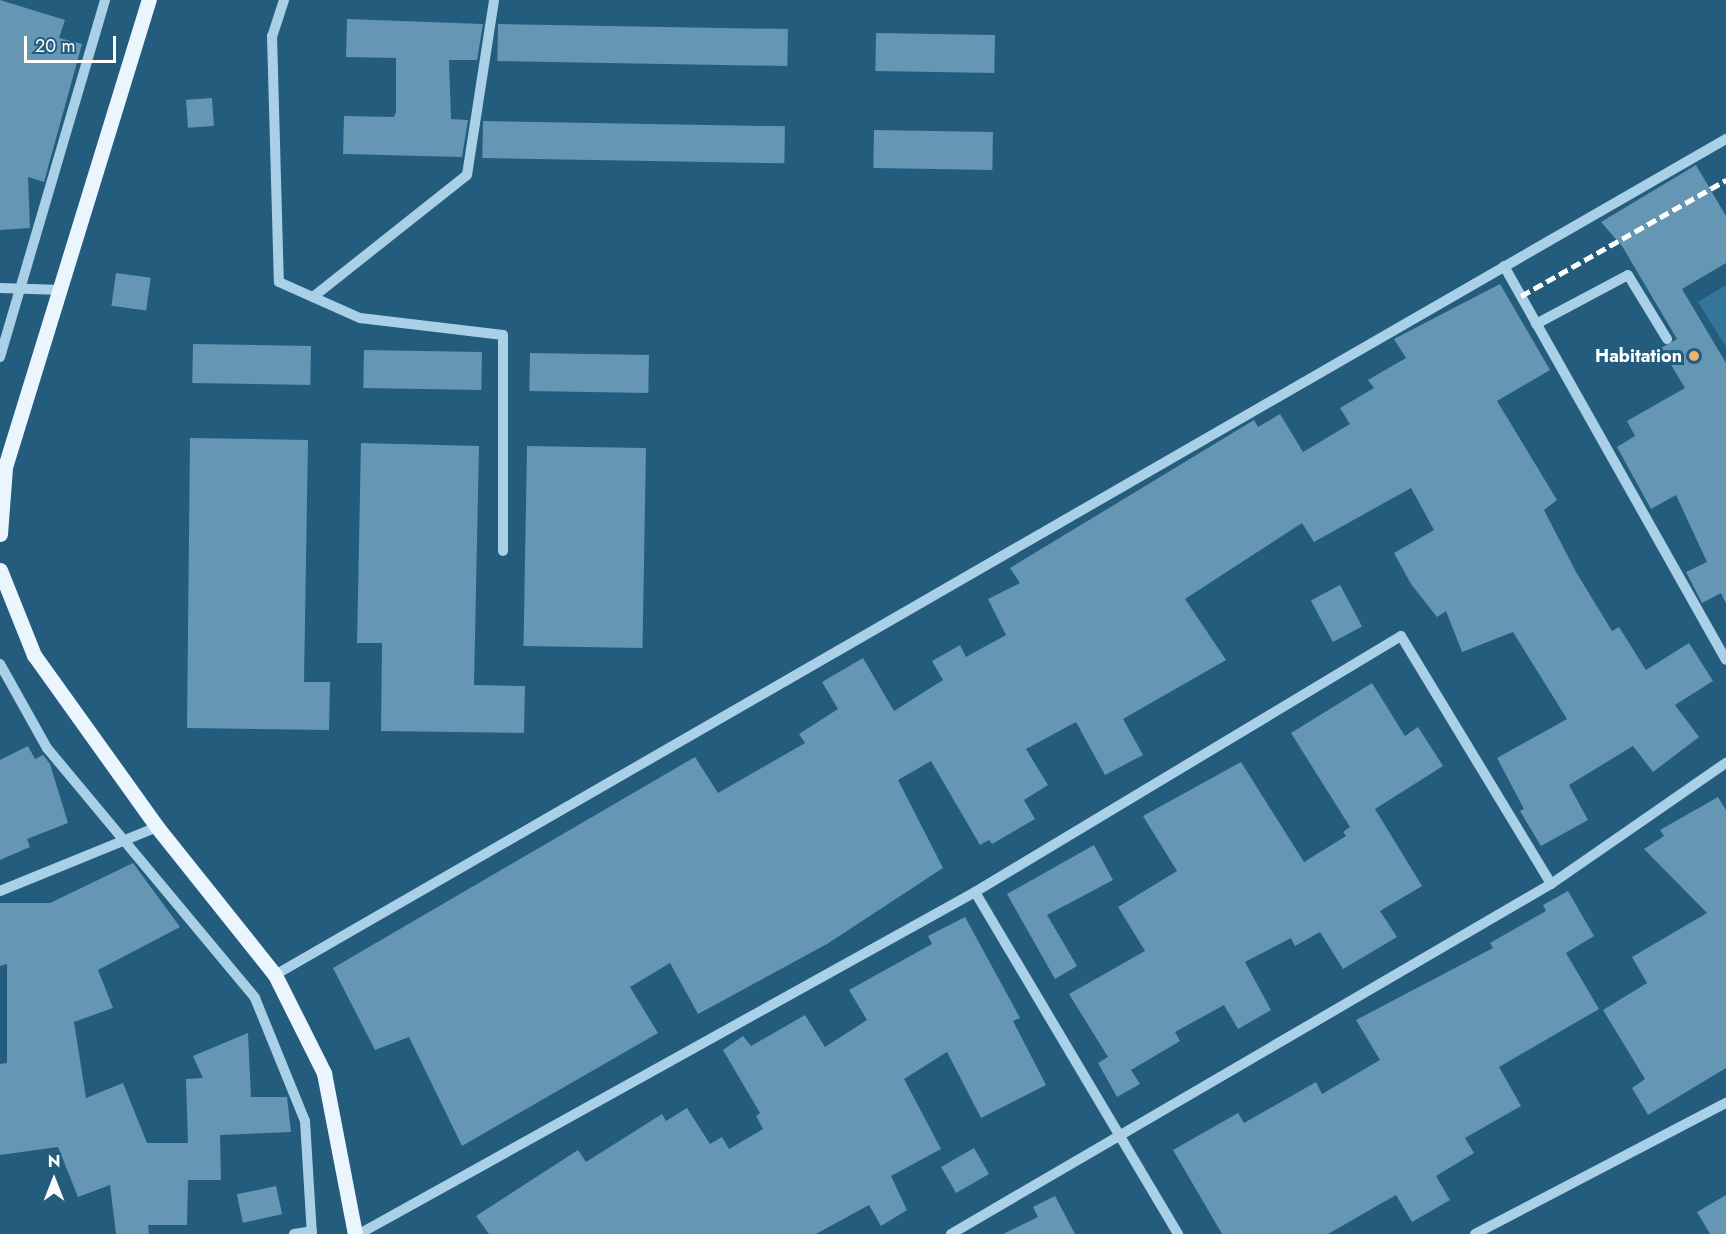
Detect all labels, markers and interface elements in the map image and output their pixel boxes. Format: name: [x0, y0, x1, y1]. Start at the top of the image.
scale bar: [27, 24, 118, 62]
text: 20 m: [35, 33, 75, 59]
place label: Habitation: [1595, 345, 1682, 367]
marker: Habitation: [1687, 349, 1701, 363]
north arrow: [24, 1150, 84, 1210]
text: N: [48, 1150, 60, 1173]

